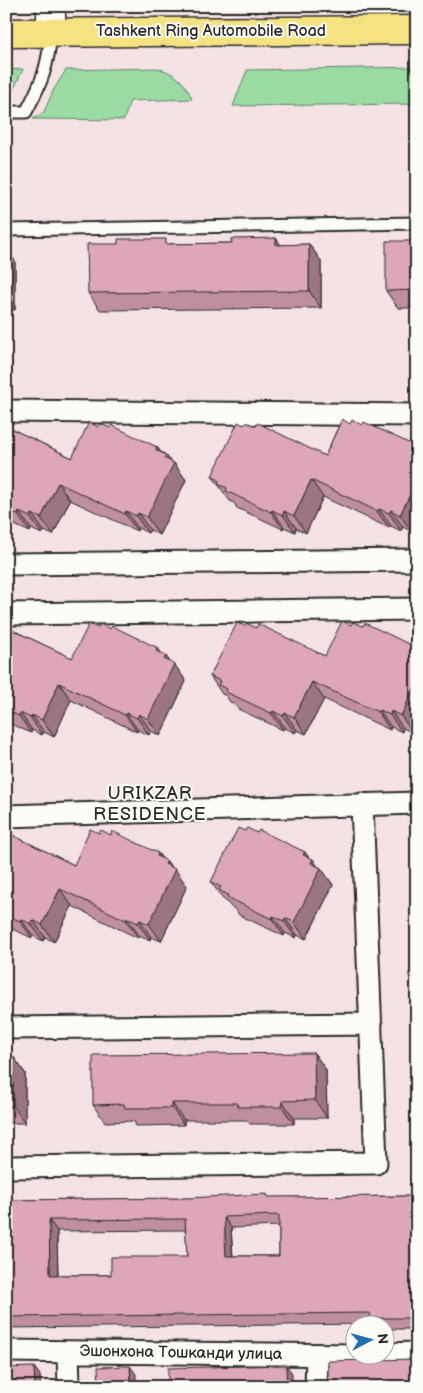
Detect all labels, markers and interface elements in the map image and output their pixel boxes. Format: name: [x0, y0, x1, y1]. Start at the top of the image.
street label: Tashkent Ring Automobile Road: [96, 22, 326, 41]
district label: URIKZAR RESIDENCE: [93, 783, 207, 825]
north arrow: [346, 1316, 396, 1366]
text: N: [373, 1333, 391, 1345]
street label: Эшонхона Тошканди улица: [79, 1342, 283, 1364]

